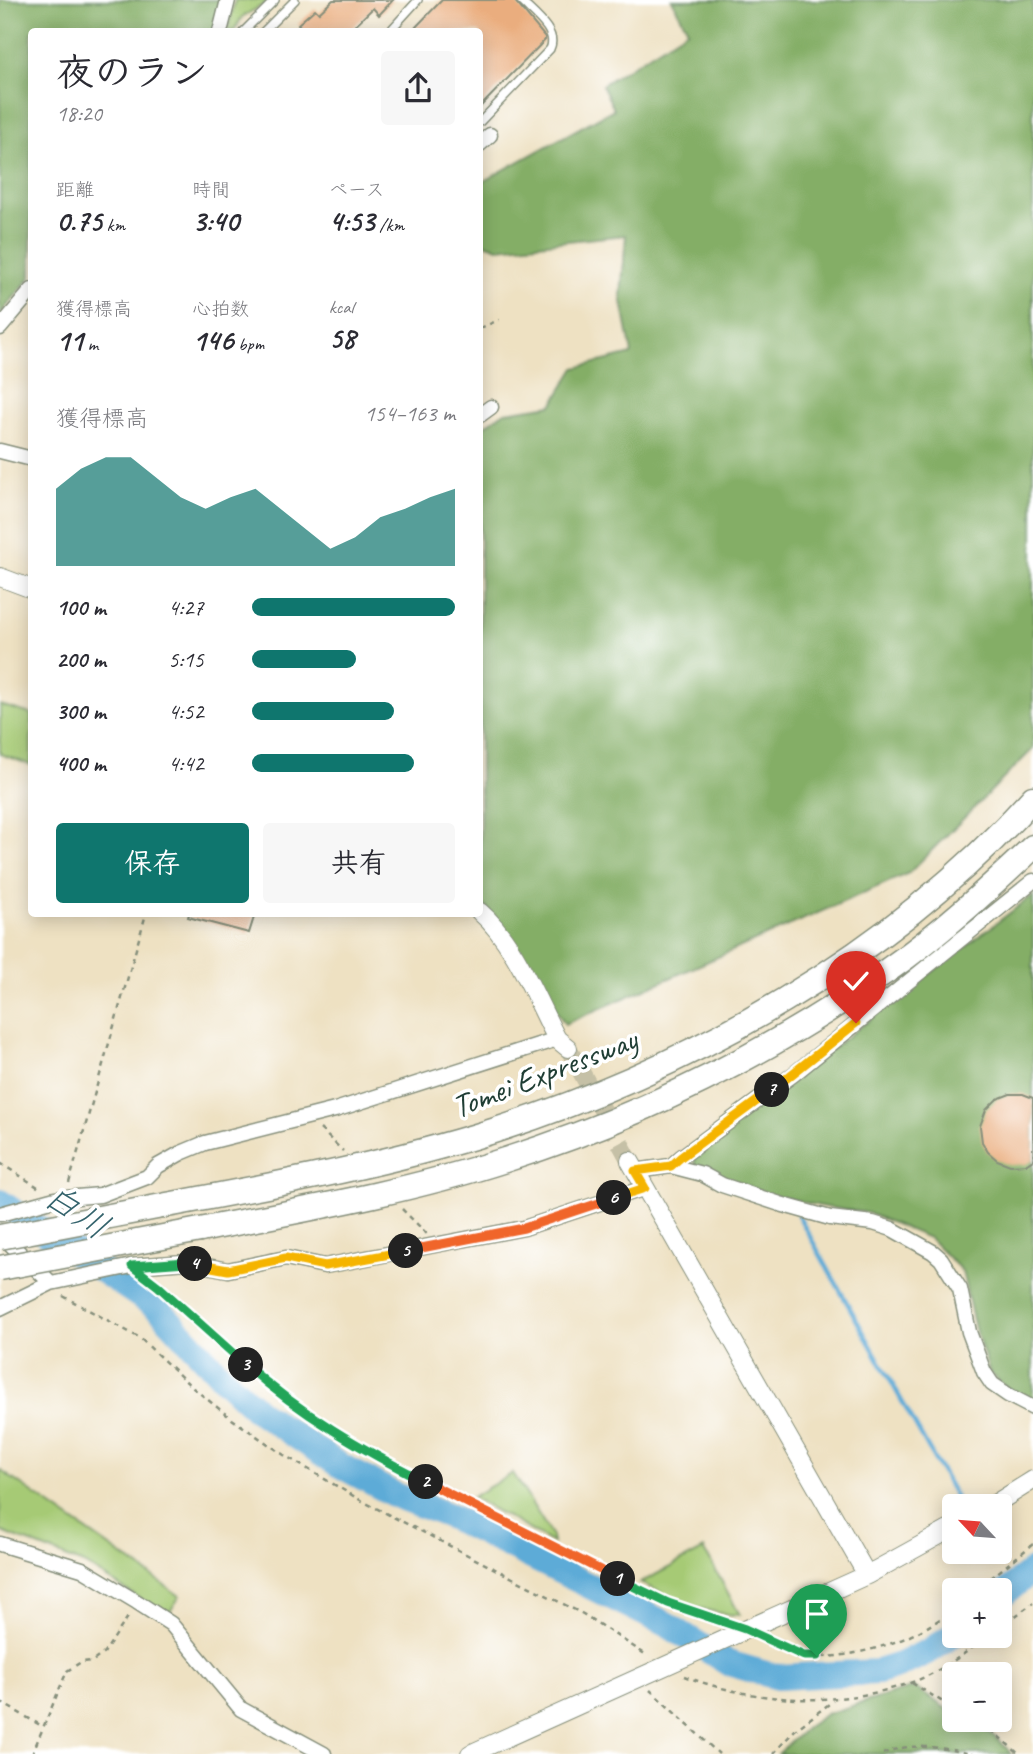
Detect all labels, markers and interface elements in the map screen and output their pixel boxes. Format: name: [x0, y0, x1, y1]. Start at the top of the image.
text: 夜のラン: [56, 49, 208, 96]
button: share: [381, 51, 455, 125]
text: 18:20: [56, 99, 102, 128]
text: 距離: [56, 178, 94, 202]
text: 時間: [192, 178, 230, 202]
text: ペース: [329, 178, 385, 202]
text: 0.75: [56, 202, 102, 240]
text: 3:40: [192, 202, 239, 240]
text: 4:53: [329, 202, 375, 240]
text: km: [102, 213, 125, 237]
text: /km: [375, 213, 404, 237]
text: kcal: [329, 295, 354, 319]
text: 獲得標高: [56, 297, 132, 321]
text: 心拍数: [192, 297, 249, 321]
text: 58: [329, 319, 355, 357]
text: 11: [56, 321, 83, 359]
text: 146: [192, 321, 233, 359]
text: m: [83, 332, 98, 356]
text: bpm: [233, 332, 264, 356]
text: 154–163 m: [364, 399, 455, 428]
text: 獲得標高: [56, 404, 148, 433]
text: 100 m: [56, 593, 106, 622]
text: 4:27: [168, 593, 204, 622]
text: 200 m: [56, 645, 106, 674]
text: 5:15: [168, 645, 204, 674]
text: 300 m: [56, 697, 106, 726]
text: 4:52: [168, 697, 204, 726]
text: 400 m: [56, 749, 106, 778]
text: 4:42: [168, 749, 204, 778]
button: 保存: [56, 823, 249, 903]
button: 共有: [263, 823, 455, 903]
pin: [826, 951, 886, 1023]
icon: check: [837, 962, 875, 1000]
street label: Tomei Expressway: [446, 1017, 645, 1127]
pin: 7: [754, 1072, 790, 1108]
text: 7: [767, 1077, 776, 1101]
water label: 白川: [35, 1173, 118, 1250]
pin: 6: [596, 1180, 632, 1216]
text: 6: [609, 1185, 618, 1209]
pin: 5: [388, 1234, 424, 1268]
text: 5: [401, 1238, 410, 1262]
pin: 4: [178, 1246, 212, 1282]
text: 4: [190, 1251, 199, 1275]
pin: 3: [229, 1348, 264, 1382]
text: 3: [241, 1352, 250, 1376]
pin: 2: [408, 1464, 444, 1500]
text: 2: [421, 1469, 430, 1493]
north arrow: [942, 1494, 1012, 1564]
map controls: [942, 1494, 1012, 1732]
pin: 1: [600, 1562, 636, 1596]
text: 1: [613, 1566, 622, 1590]
button: +: [942, 1578, 1012, 1648]
pin: [787, 1584, 847, 1656]
icon: arrive: [798, 1595, 836, 1633]
button: −: [942, 1662, 1012, 1732]

